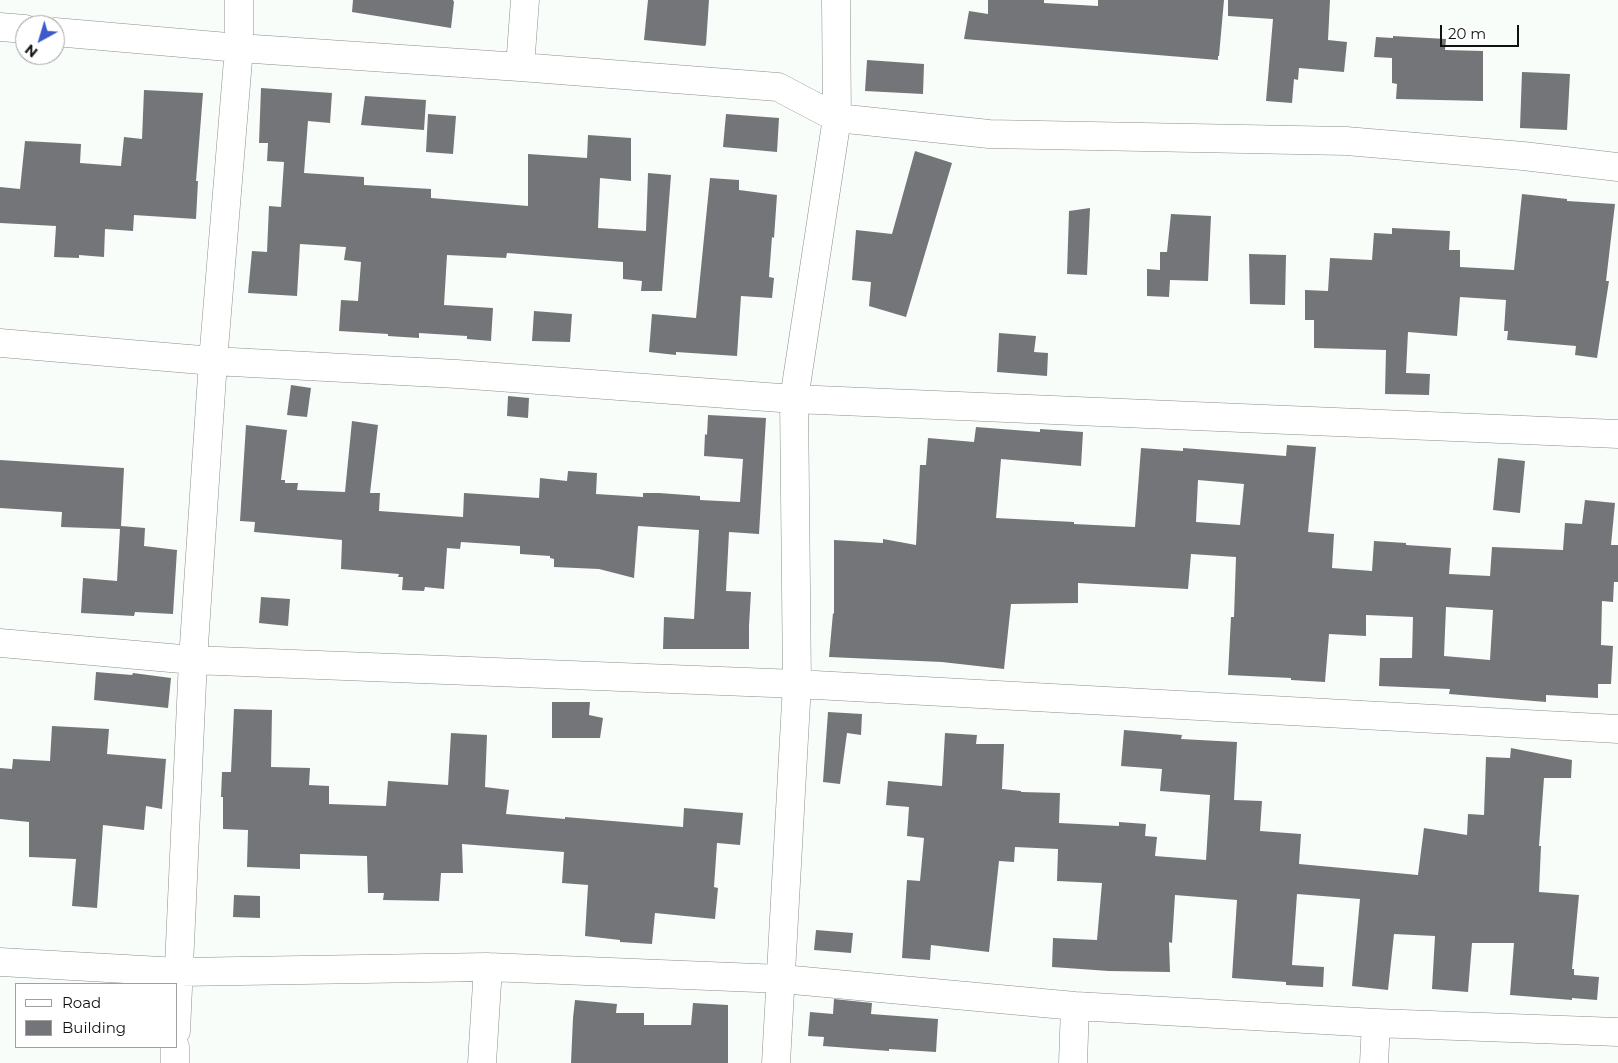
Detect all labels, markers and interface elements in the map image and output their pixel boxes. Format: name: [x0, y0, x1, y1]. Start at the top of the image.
north arrow: [15, 15, 65, 65]
scale bar: [1443, 15, 1522, 47]
text: 20 m: [1448, 24, 1486, 43]
text: N: [21, 40, 41, 61]
legend: [15, 983, 178, 1048]
text: Road: [62, 993, 101, 1012]
text: Building: [62, 1018, 126, 1037]

